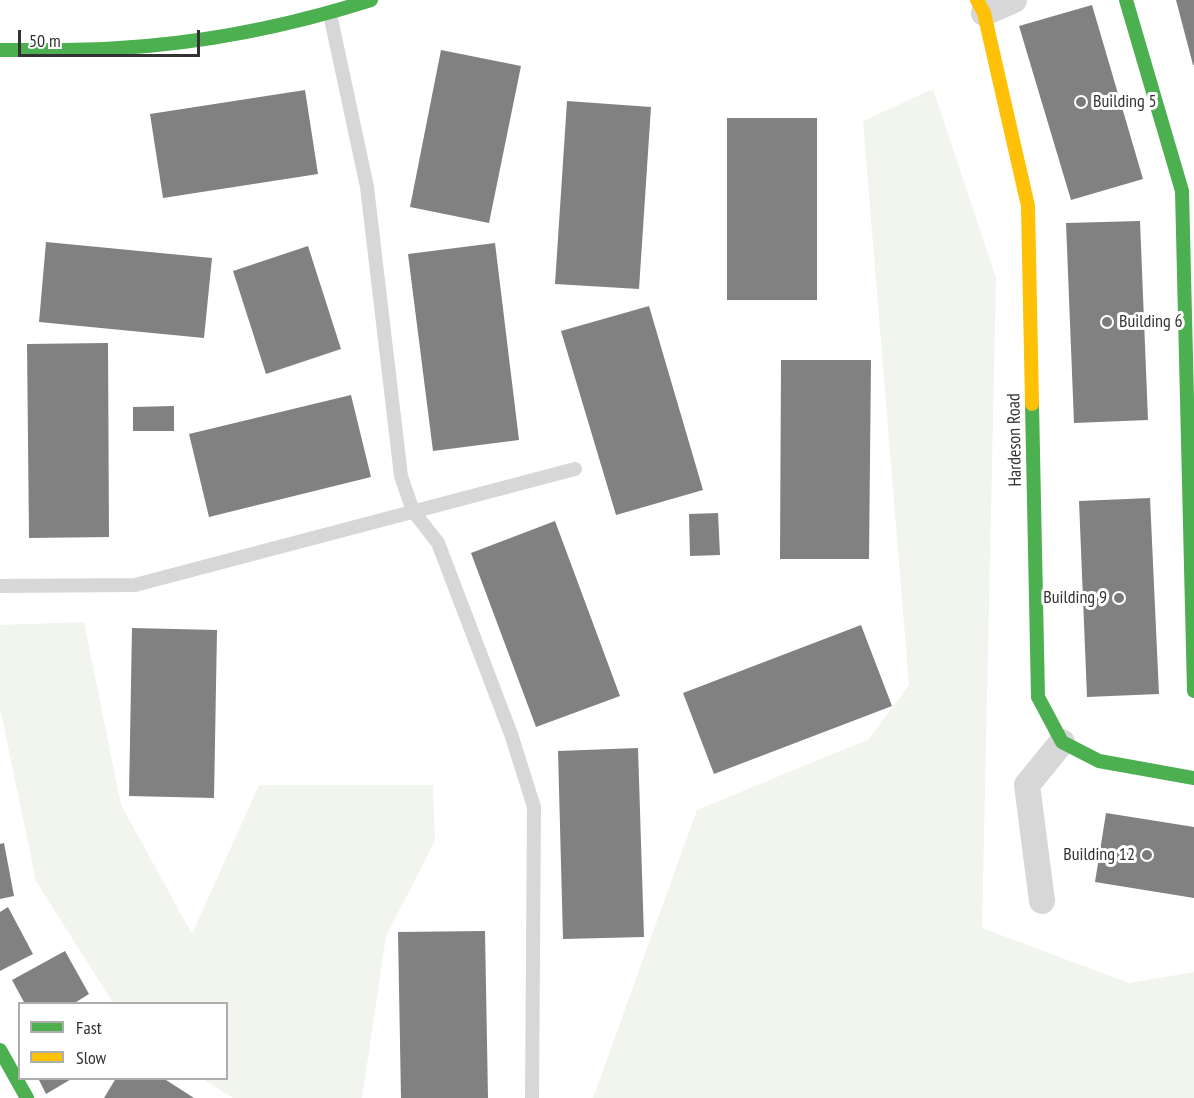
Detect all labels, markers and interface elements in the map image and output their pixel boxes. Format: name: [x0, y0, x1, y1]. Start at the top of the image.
scale bar: [21, 18, 202, 56]
text: 50 m: [29, 29, 61, 52]
place label: Building 5: [1093, 91, 1157, 113]
marker: Building 5: [1074, 95, 1088, 109]
place label: Building 6: [1119, 311, 1183, 333]
marker: Building 6: [1100, 315, 1114, 329]
street label: Hardeson Road: [1003, 393, 1027, 487]
place label: Building 9: [1043, 587, 1107, 609]
marker: Building 9: [1112, 591, 1126, 605]
place label: Building 12: [1063, 844, 1135, 866]
marker: Building 12: [1140, 848, 1154, 862]
legend: [18, 1002, 228, 1080]
text: Fast: [76, 1016, 102, 1039]
text: Slow: [76, 1046, 106, 1069]

